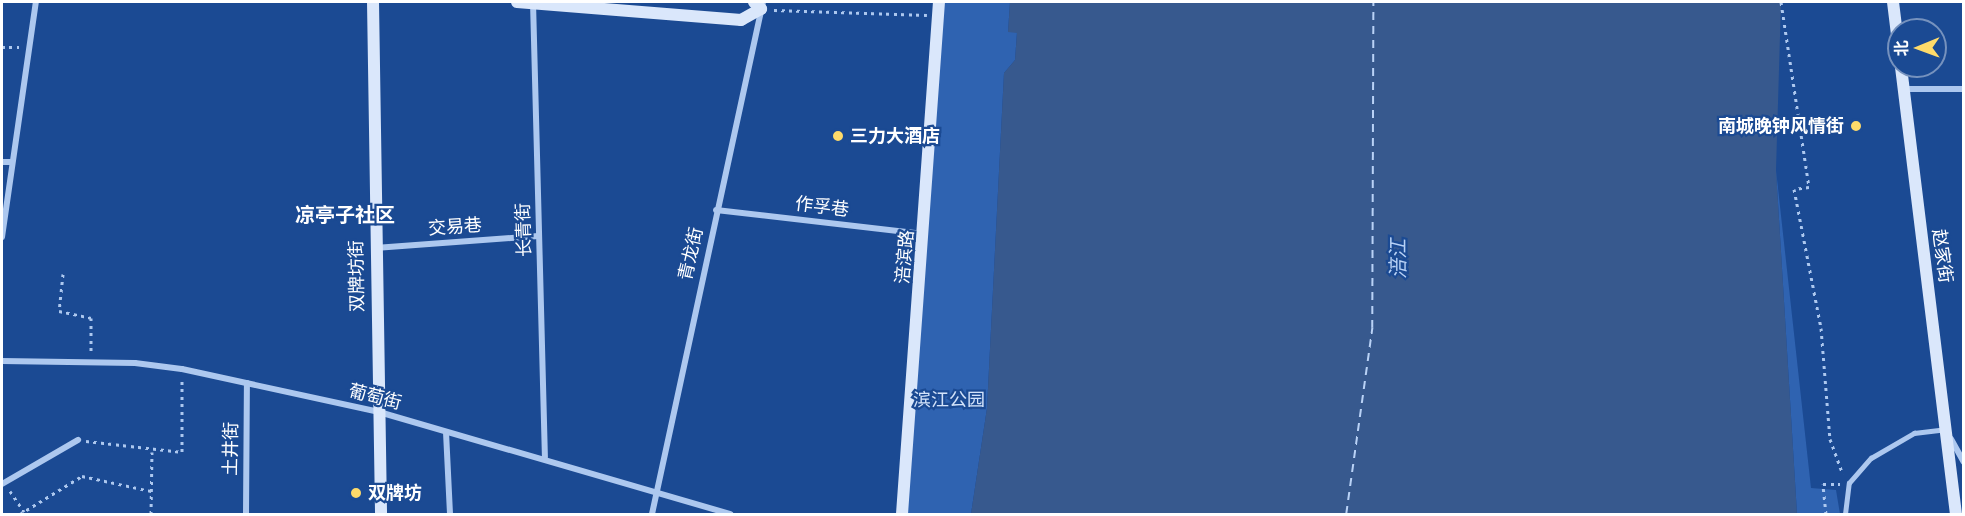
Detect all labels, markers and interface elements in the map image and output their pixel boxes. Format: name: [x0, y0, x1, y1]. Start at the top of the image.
north arrow: [1887, 18, 1947, 78]
text: 北: [1891, 40, 1911, 56]
place label: 南城晚钟风情街: [1718, 115, 1844, 137]
marker: 南城晚钟风情街: [1849, 119, 1863, 133]
place label: 三力大酒店: [850, 125, 940, 147]
marker: 三力大酒店: [831, 129, 845, 143]
street label: 作孚巷: [794, 193, 850, 221]
district label: 凉亭子社区: [295, 203, 395, 227]
street label: 长青街: [512, 203, 536, 257]
street label: 交易巷: [427, 214, 483, 240]
street label: 青龙街: [674, 225, 708, 283]
street label: 赵家街: [1928, 228, 1956, 284]
street label: 涪滨路: [892, 229, 918, 285]
water label: 涪江: [1386, 239, 1410, 279]
street label: 双牌坊街: [346, 240, 368, 312]
street label: 葡萄街: [346, 380, 404, 414]
park label: 滨江公园: [913, 389, 985, 411]
street label: 土井街: [220, 422, 242, 476]
place label: 双牌坊: [368, 482, 422, 504]
marker: 双牌坊: [349, 486, 363, 500]

